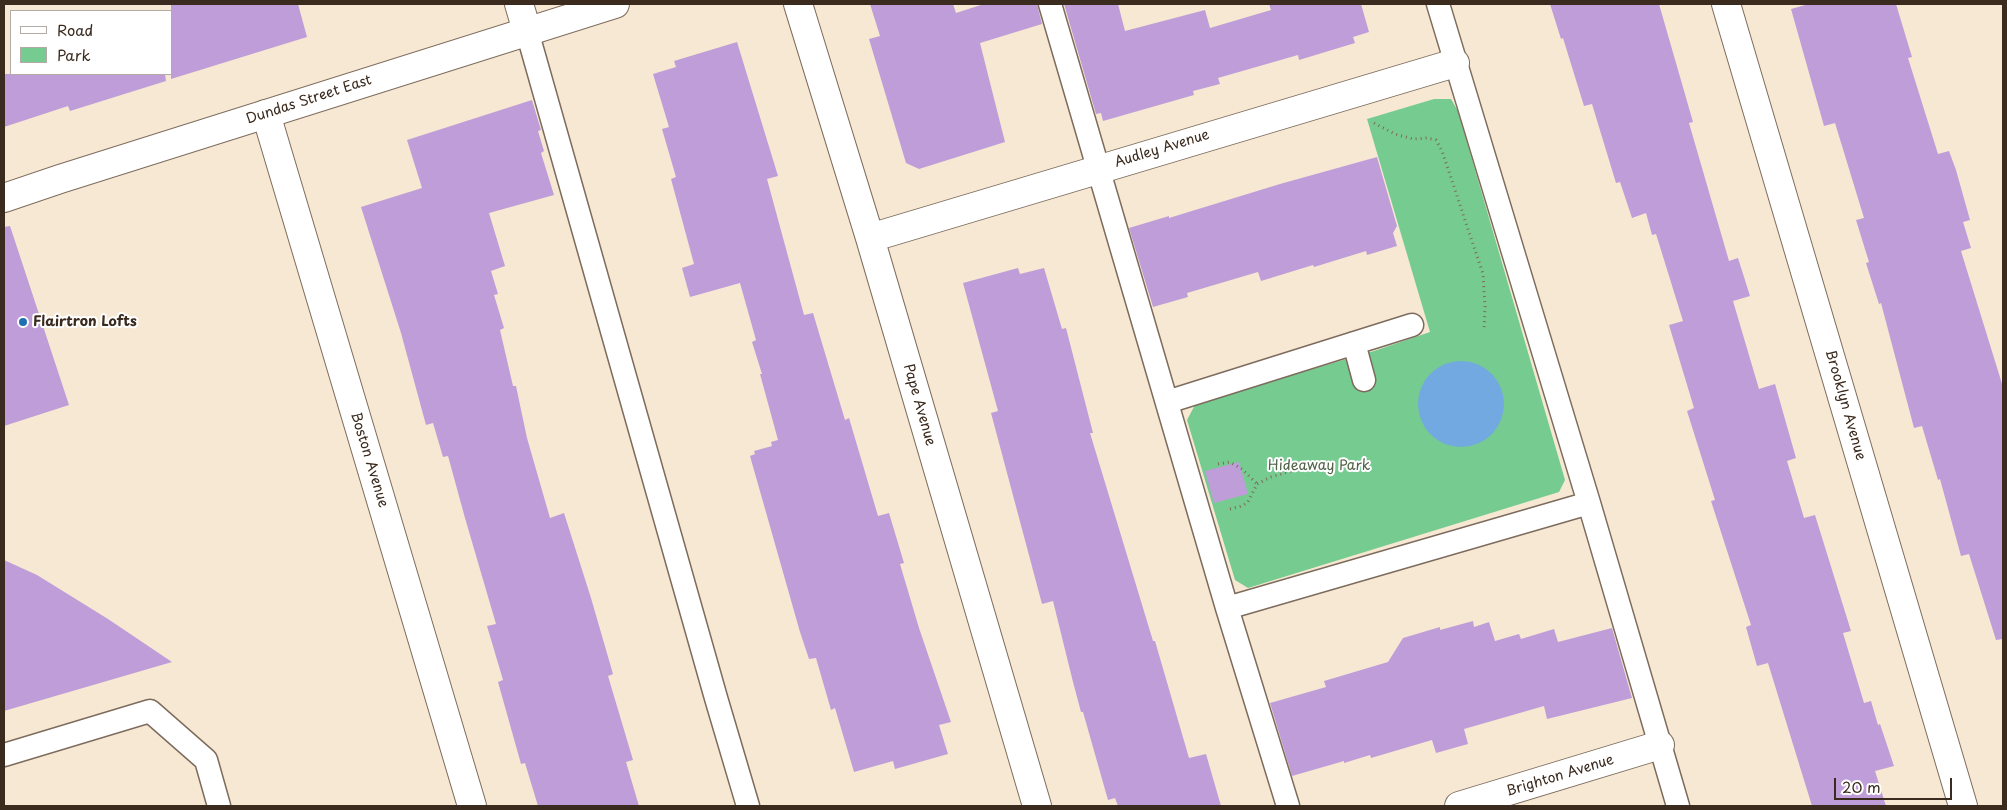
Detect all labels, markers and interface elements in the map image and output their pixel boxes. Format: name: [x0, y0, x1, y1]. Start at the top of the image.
legend: [10, 10, 172, 75]
text: Road: [57, 18, 93, 41]
text: Park: [57, 43, 91, 66]
street label: Dundas Street East: [244, 72, 374, 128]
street label: Audley Avenue: [1113, 127, 1211, 171]
place label: Flairtron Lofts: [33, 314, 137, 330]
marker: Flairtron Lofts: [17, 316, 29, 328]
street label: Brooklyn Avenue: [1821, 348, 1869, 462]
street label: Pape Avenue: [899, 362, 939, 448]
street label: Boston Avenue: [347, 410, 391, 510]
park label: Hideaway Park: [1268, 458, 1370, 474]
street label: Brighton Avenue: [1504, 752, 1616, 800]
scale bar: [1837, 768, 1954, 800]
text: 20 m: [1842, 775, 1881, 798]

